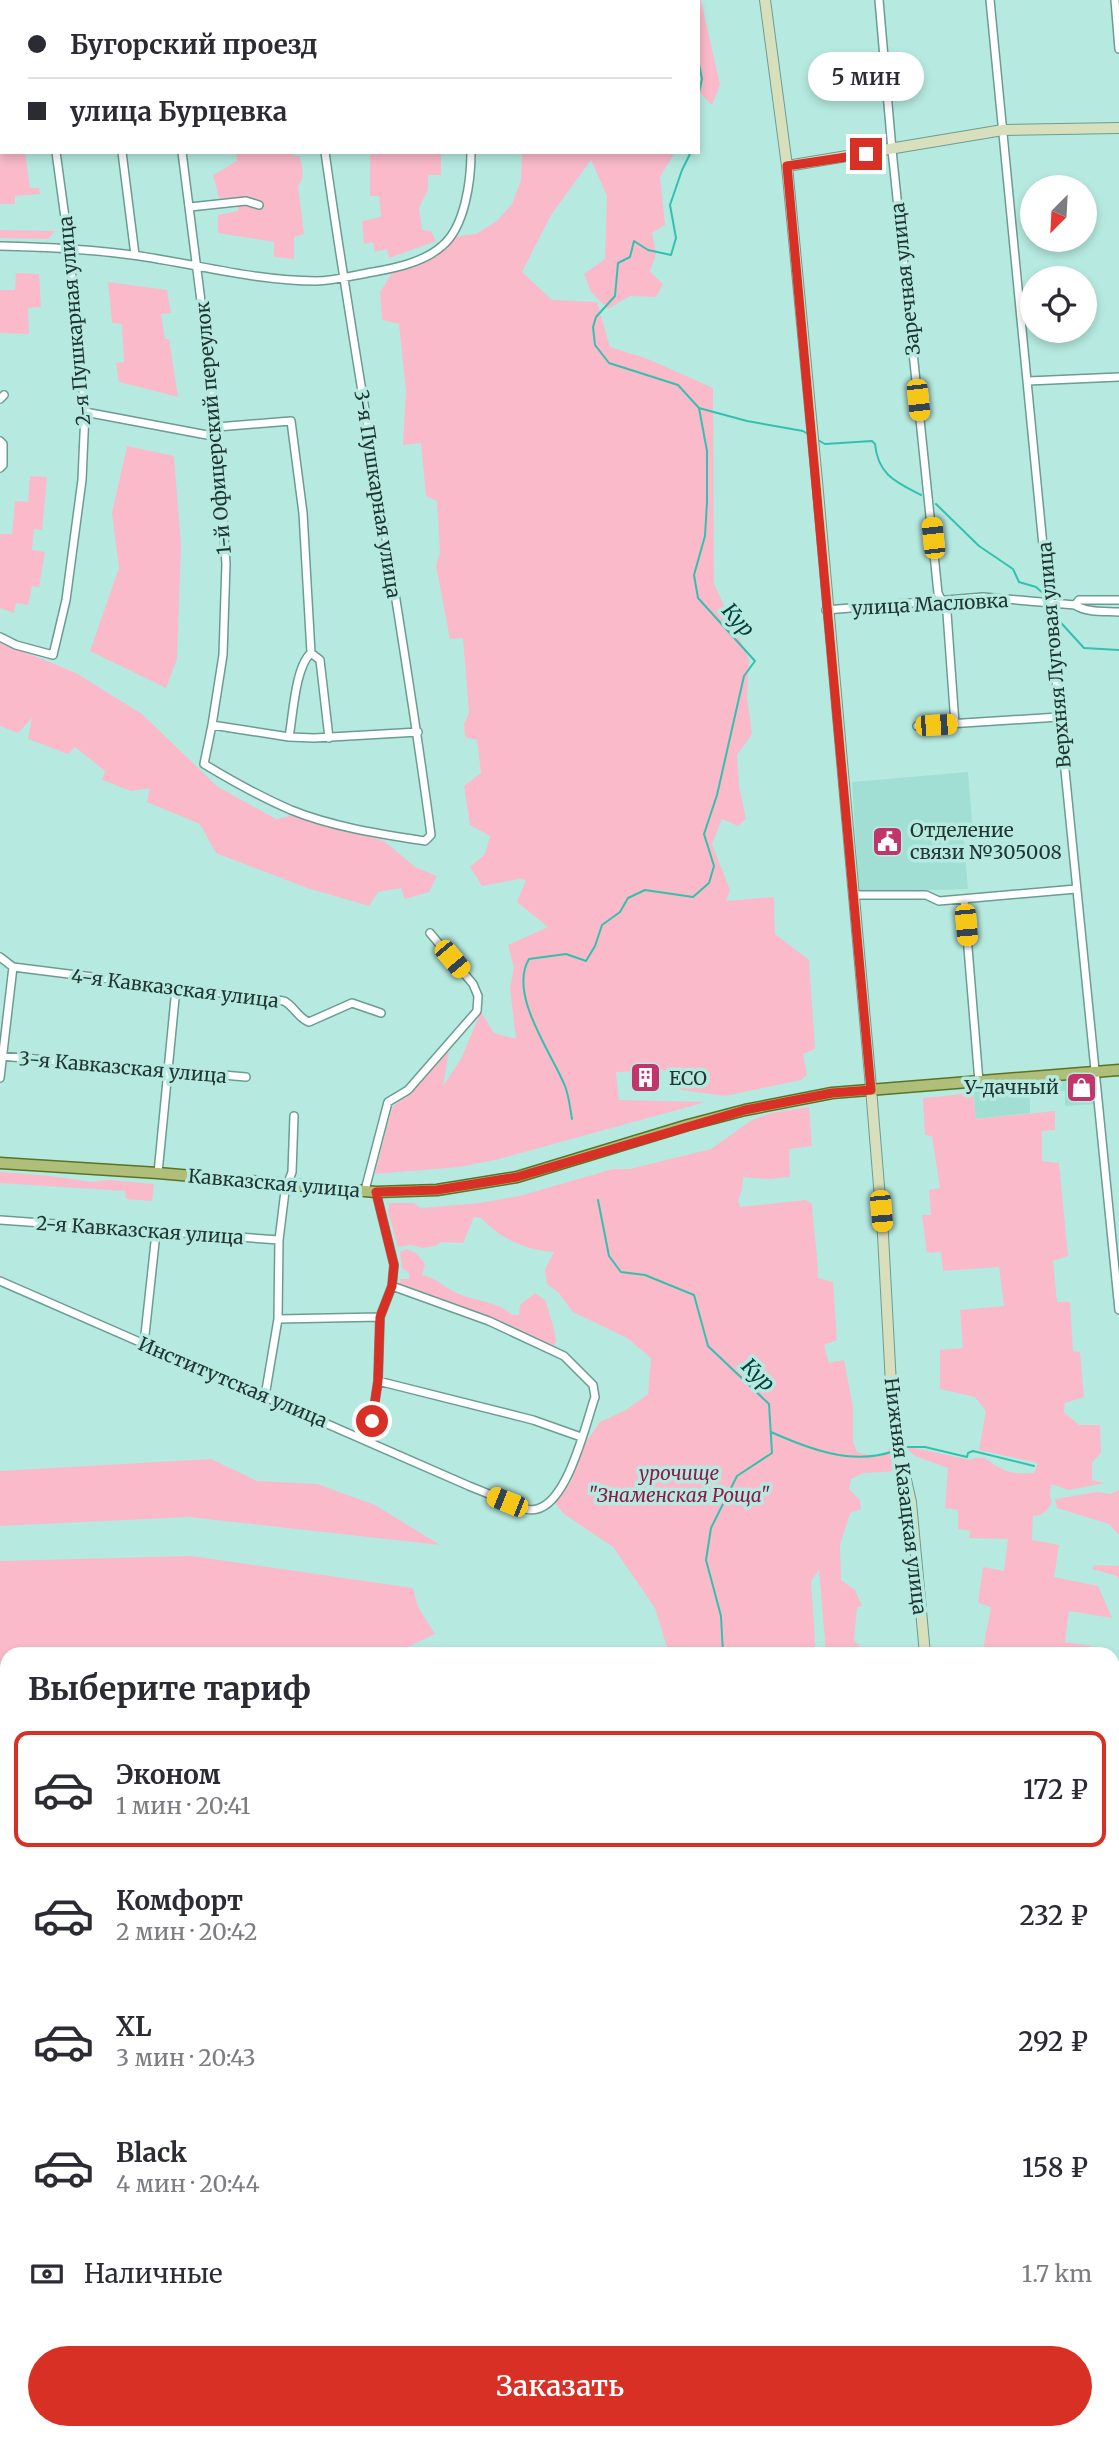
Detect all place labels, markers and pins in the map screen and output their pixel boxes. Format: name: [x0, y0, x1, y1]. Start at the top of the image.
place label: Отделение связи №305008: [910, 818, 1062, 864]
public building icon: Отделение связи №305008: [870, 824, 904, 858]
building icon: ECO: [629, 1061, 663, 1095]
place label: ECO: [669, 1066, 707, 1090]
shop icon: У-дачный: [1065, 1070, 1099, 1104]
place label: У-дачный: [963, 1075, 1059, 1099]

